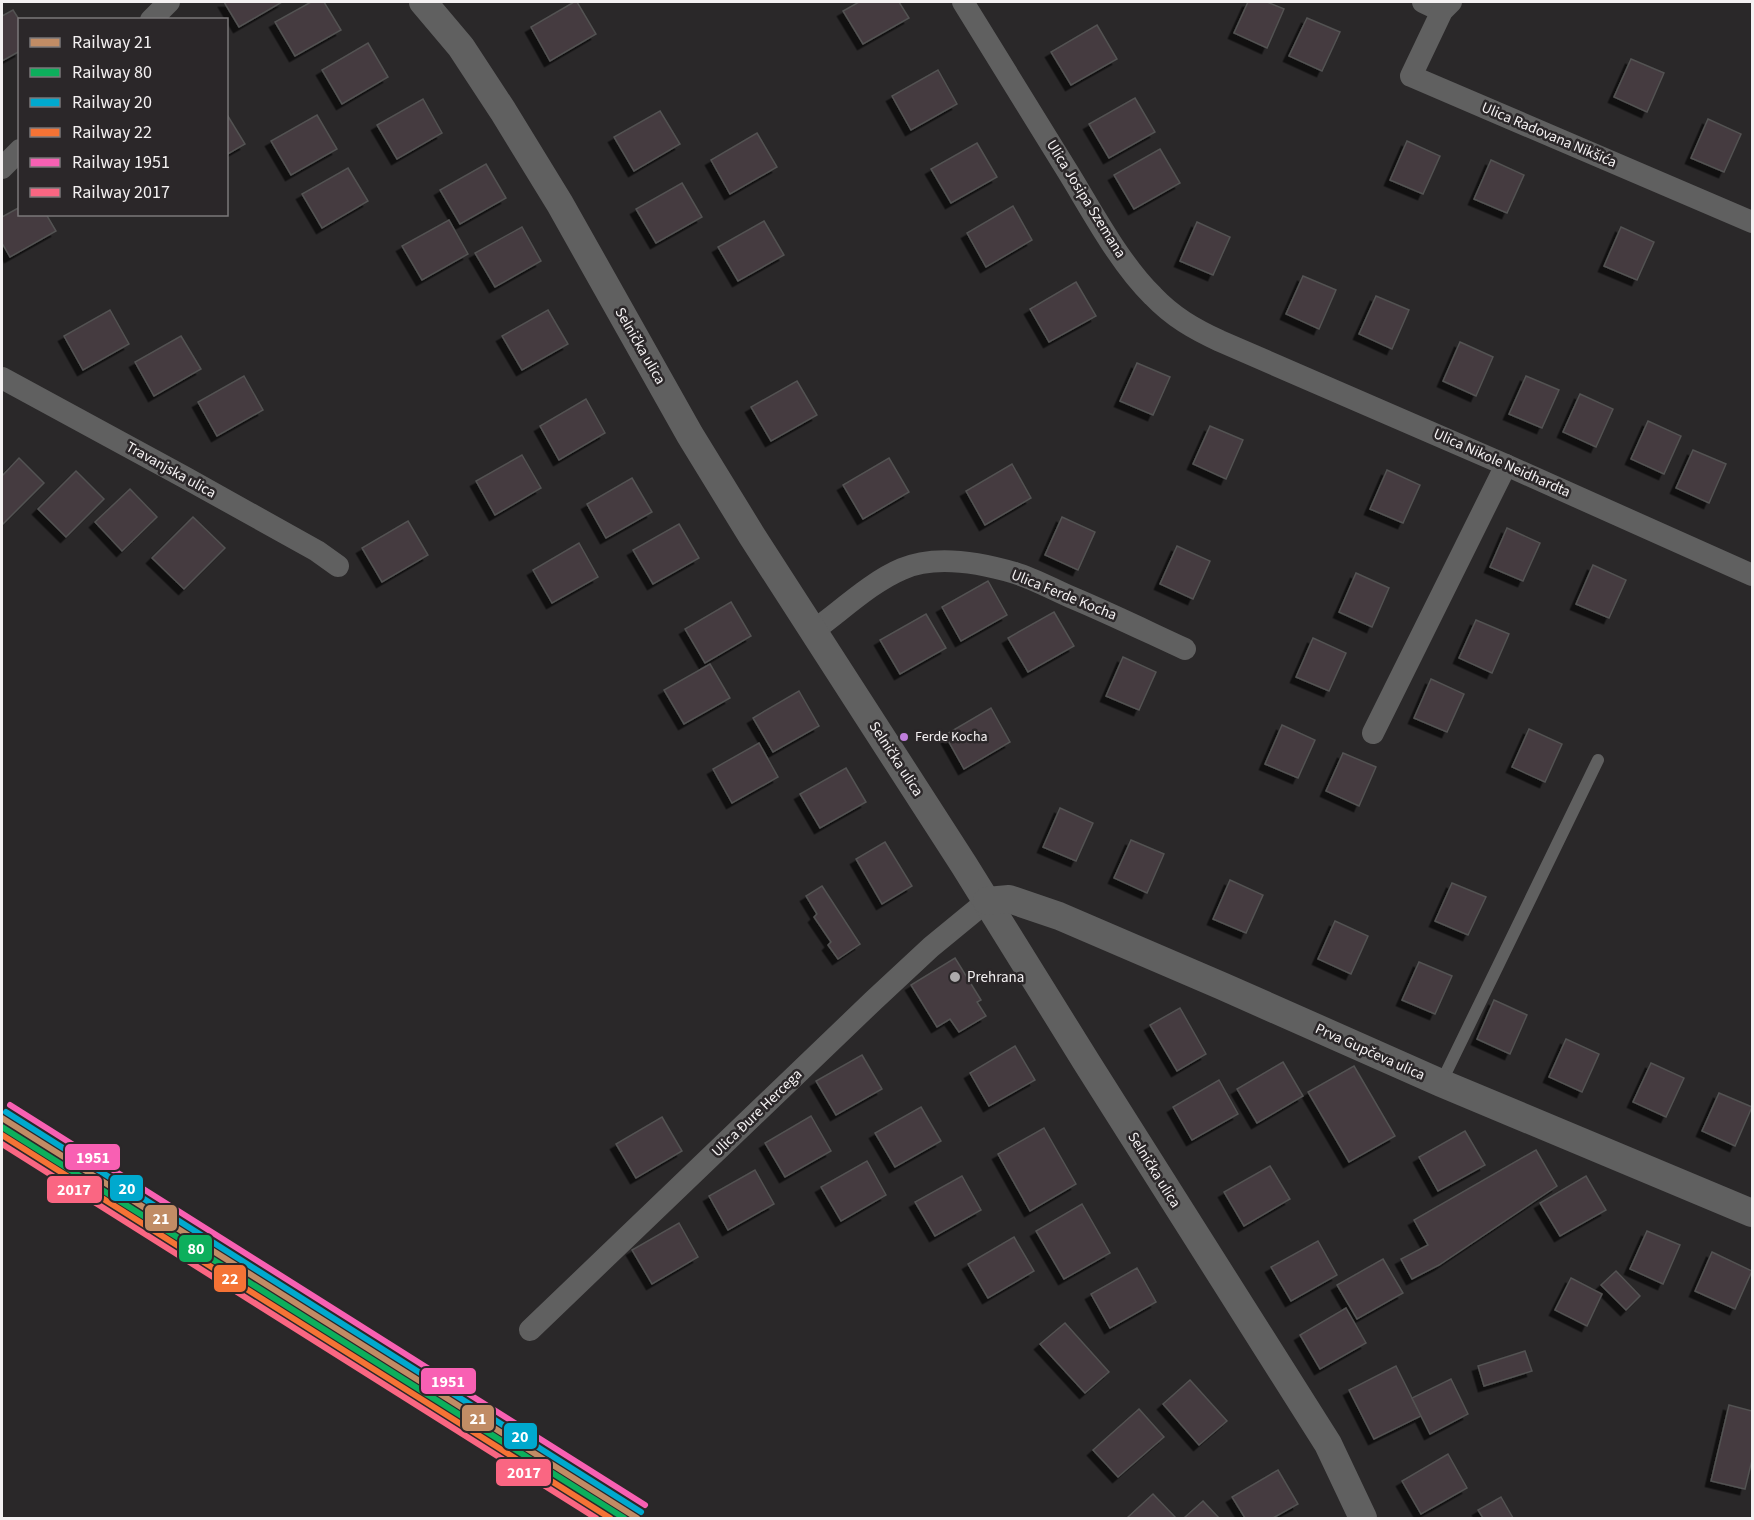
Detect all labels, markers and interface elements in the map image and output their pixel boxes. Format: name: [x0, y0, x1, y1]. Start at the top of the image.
legend: [18, 18, 228, 216]
text: Railway 21: [72, 30, 152, 55]
text: Railway 80: [72, 60, 152, 85]
text: Railway 20: [72, 90, 152, 115]
street label: Ulica Radovana Nikšića: [1478, 97, 1620, 173]
text: Railway 22: [72, 120, 152, 145]
street label: Ulica Josipa Szemana: [1041, 136, 1131, 262]
text: Railway 1951: [72, 150, 170, 175]
text: Railway 2017: [72, 180, 170, 205]
street label: Selnička ulica: [609, 304, 671, 388]
street label: Ulica Nikole Neidhardta: [1430, 423, 1574, 503]
street label: Travanjska ulica: [122, 437, 220, 503]
street label: Ulica Ferde Kocha: [1008, 564, 1120, 626]
street label: Selnička ulica: [864, 717, 928, 801]
place label: Ferde Kocha: [915, 727, 988, 747]
marker: Ferde Kocha: [898, 731, 910, 743]
place label: Prehrana: [967, 967, 1024, 988]
marker: Prehrana: [948, 970, 962, 984]
street label: Prva Gupčeva ulica: [1312, 1018, 1428, 1086]
street label: Ulica Đure Hercega: [707, 1064, 807, 1162]
street label: Selnička ulica: [1122, 1128, 1186, 1212]
line badge: 1951: [64, 1143, 121, 1171]
text: 1951: [76, 1147, 110, 1169]
line badge: 20: [109, 1174, 144, 1202]
line badge: 2017: [46, 1175, 103, 1204]
text: 20: [119, 1178, 135, 1200]
text: 2017: [57, 1179, 91, 1201]
line badge: 21: [144, 1204, 178, 1232]
text: 21: [153, 1208, 169, 1230]
line badge: 80: [178, 1234, 213, 1263]
text: 80: [188, 1238, 204, 1260]
line badge: 22: [213, 1264, 247, 1293]
text: 22: [222, 1268, 238, 1290]
line badge: 1951: [420, 1367, 477, 1395]
text: 1951: [431, 1371, 465, 1393]
line badge: 21: [461, 1404, 495, 1432]
text: 21: [470, 1408, 486, 1430]
line badge: 20: [503, 1422, 538, 1450]
text: 20: [512, 1426, 528, 1448]
line badge: 2017: [495, 1458, 552, 1487]
text: 2017: [507, 1462, 541, 1484]

